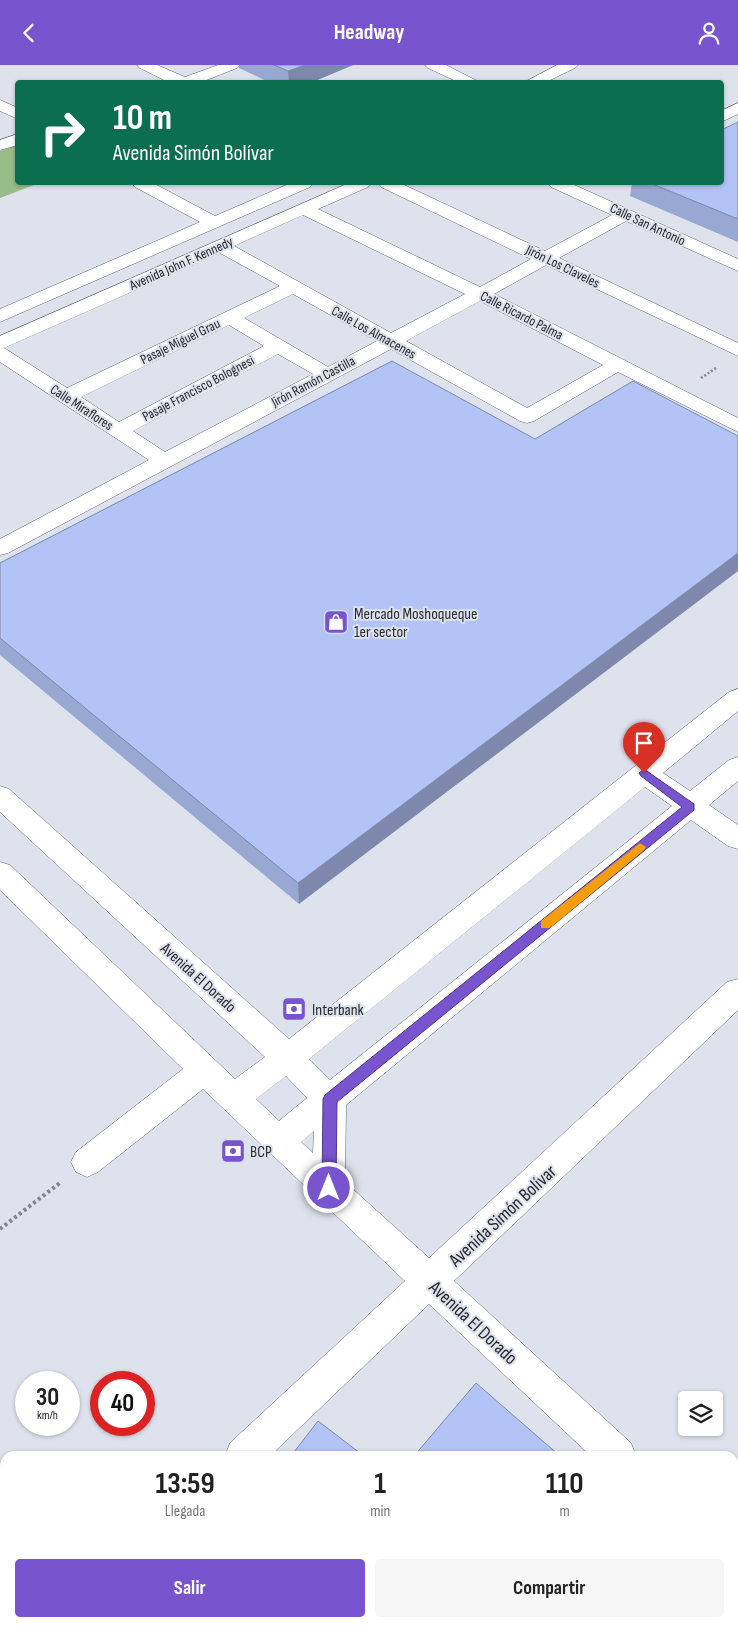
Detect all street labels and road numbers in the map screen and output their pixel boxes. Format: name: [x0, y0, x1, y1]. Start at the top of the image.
street label: Calle San Antonio: [607, 200, 688, 249]
street label: Avenida John F. Kennedy: [126, 233, 236, 294]
street label: Jirón Los Claveles: [522, 241, 603, 292]
street label: Calle Ricardo Palma: [478, 287, 566, 344]
street label: Calle Los Almacenes: [328, 302, 419, 363]
street label: Pasaje Miguel Grau: [138, 315, 223, 368]
street label: Pasaje Francisco Bolognesi: [139, 352, 257, 425]
street label: Jirón Ramón Castilla: [268, 352, 358, 411]
street label: Calle Miraflores: [47, 381, 116, 434]
street label: Avenida El Dorado: [156, 939, 240, 1017]
street label: Avenida Simón Bolívar: [444, 1160, 562, 1273]
street label: Avenida El Dorado: [423, 1276, 522, 1370]

